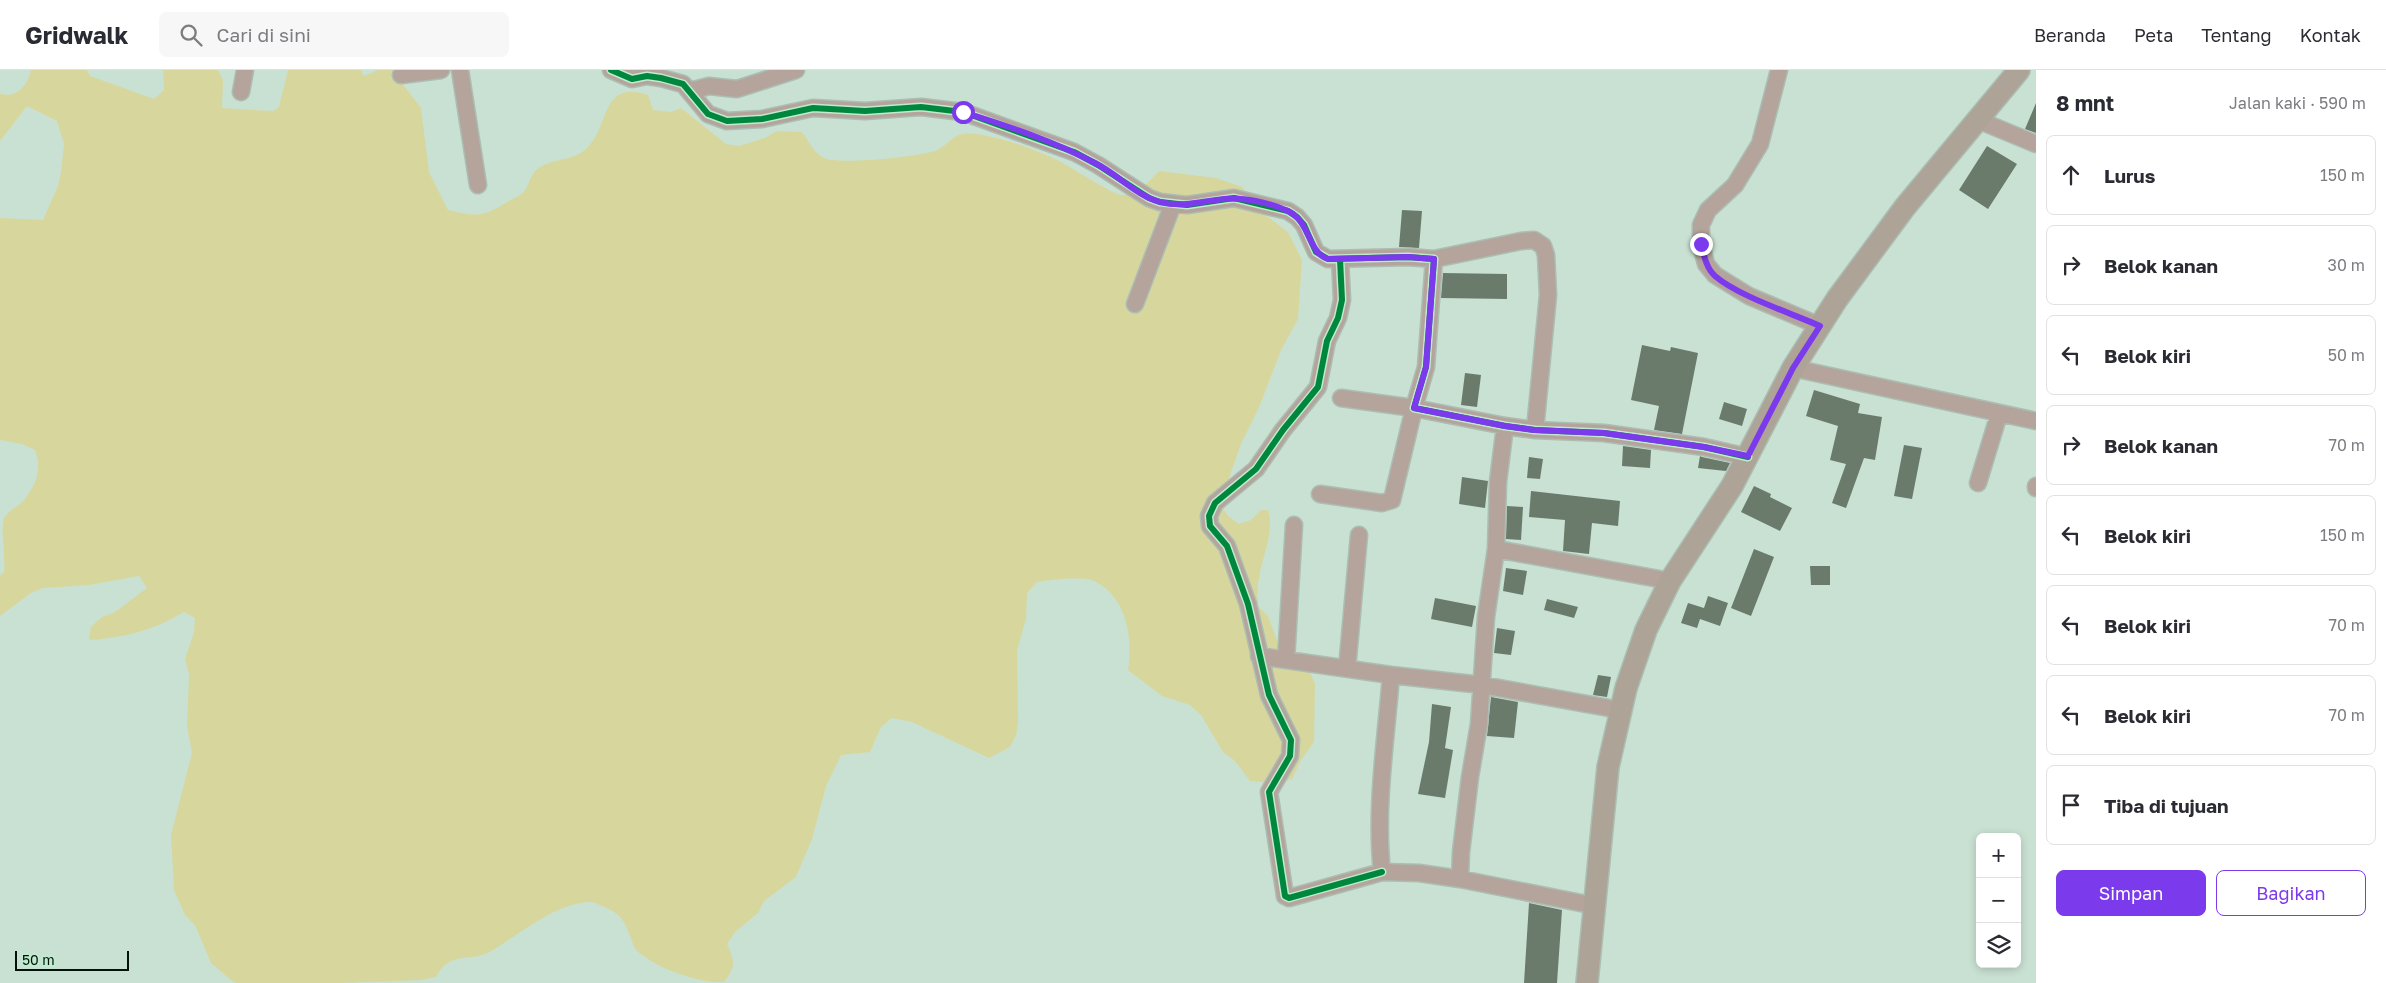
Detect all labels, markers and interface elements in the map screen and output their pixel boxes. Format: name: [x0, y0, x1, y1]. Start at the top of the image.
search box: [159, 12, 509, 57]
text: Gridwalk: [25, 20, 129, 49]
icon: search: [177, 21, 205, 49]
text: Cari di sini: [217, 23, 311, 46]
text: Beranda: [2034, 24, 2106, 46]
text: Peta: [2134, 24, 2173, 46]
text: Tentang: [2201, 24, 2272, 46]
text: Kontak: [2300, 24, 2361, 46]
text: 8 mnt: [2056, 90, 2114, 116]
text: Jalan kaki · 590 m: [2229, 93, 2366, 113]
route start: [952, 101, 975, 124]
icon: ahead: [2057, 161, 2085, 189]
text: Lurus: [2104, 164, 2155, 187]
text: 150 m: [2320, 165, 2365, 185]
route end: [1690, 233, 1713, 256]
icon: right: [2057, 251, 2085, 279]
text: Belok kanan: [2104, 254, 2218, 277]
text: 30 m: [2328, 255, 2365, 275]
icon: left: [2057, 341, 2085, 369]
text: Belok kiri: [2104, 344, 2191, 367]
text: 50 m: [2328, 345, 2365, 365]
icon: right: [2057, 431, 2085, 459]
text: Belok kanan: [2104, 434, 2218, 457]
text: 70 m: [2328, 435, 2365, 455]
icon: left: [2057, 521, 2085, 549]
text: Belok kiri: [2104, 524, 2191, 547]
text: 150 m: [2320, 525, 2365, 545]
icon: left: [2057, 611, 2085, 639]
text: Belok kiri: [2104, 614, 2191, 637]
text: 70 m: [2328, 615, 2365, 635]
icon: left: [2057, 701, 2085, 729]
text: Belok kiri: [2104, 704, 2191, 727]
text: 70 m: [2328, 705, 2365, 725]
icon: arrive: [2057, 791, 2085, 819]
text: Tiba di tujuan: [2104, 794, 2229, 817]
map controls: [1976, 833, 2021, 968]
button: +: [1976, 833, 2021, 878]
button: Simpan: [2056, 870, 2206, 916]
button: Bagikan: [2216, 870, 2366, 916]
button: −: [1976, 878, 2021, 923]
button: layers: [1976, 923, 2021, 968]
scale bar: [15, 948, 129, 971]
text: 50 m: [22, 951, 55, 968]

